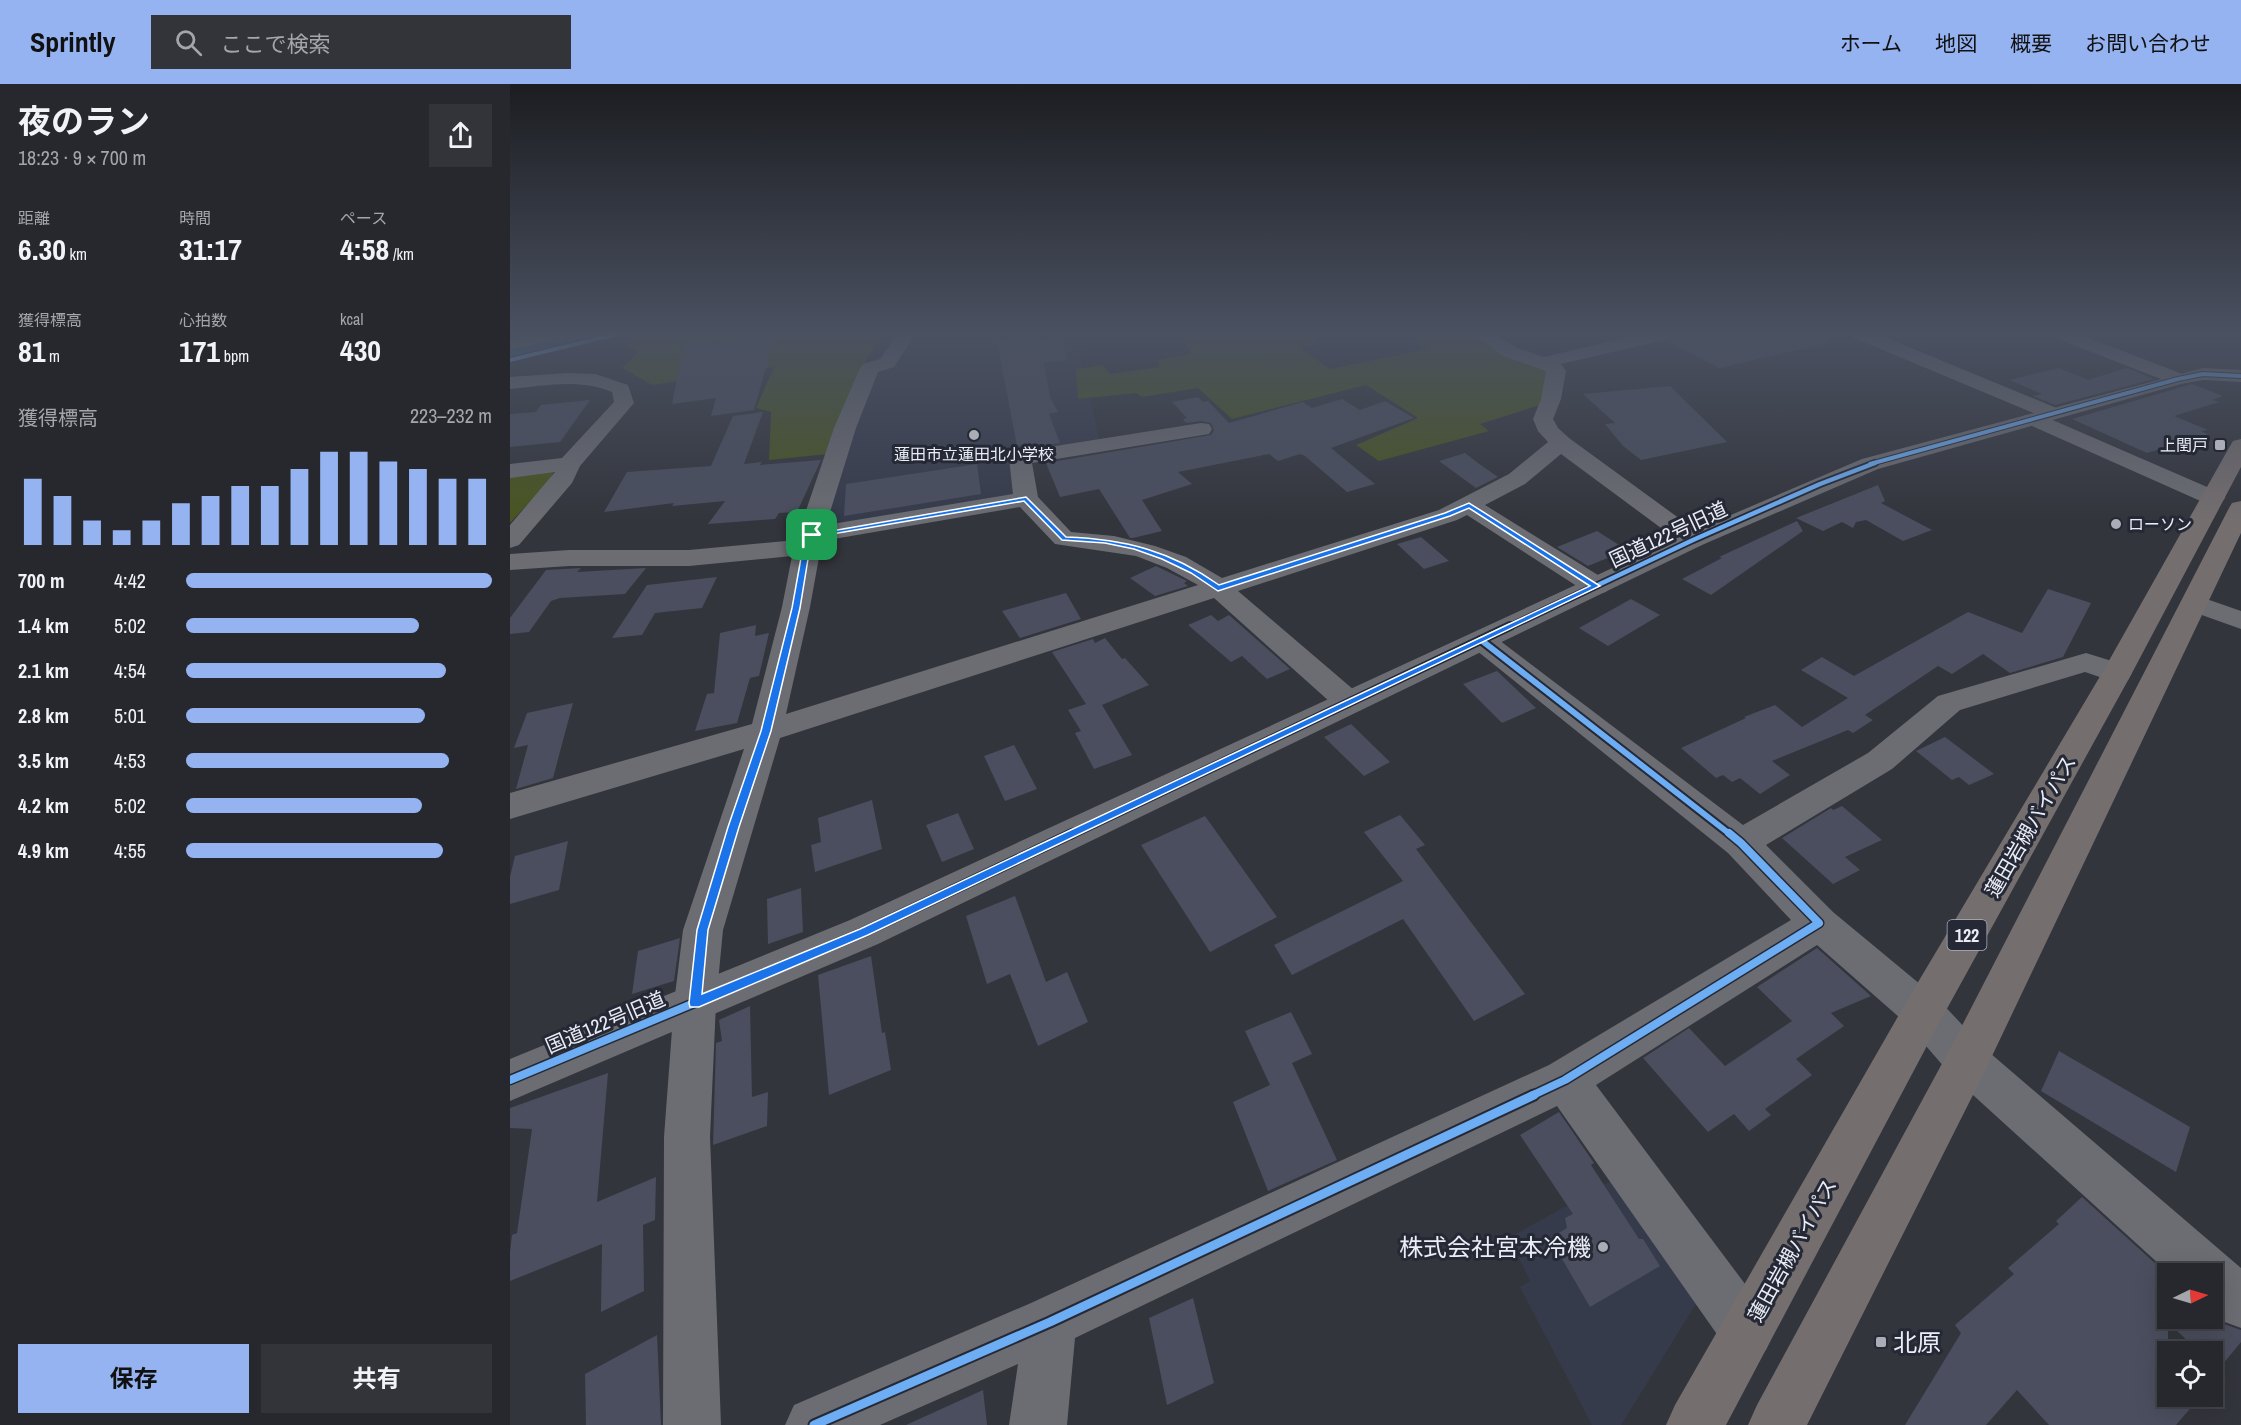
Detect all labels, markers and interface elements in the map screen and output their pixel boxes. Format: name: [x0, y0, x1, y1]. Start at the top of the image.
search box: [151, 15, 571, 69]
text: Sprintly: [30, 23, 115, 61]
icon: search: [172, 26, 205, 59]
text: ここで検索: [220, 29, 331, 59]
text: ホーム: [1840, 29, 1902, 58]
text: 地図: [1935, 29, 1977, 58]
text: 概要: [2010, 29, 2052, 58]
text: お問い合わせ: [2085, 29, 2211, 58]
text: 夜のラン: [18, 99, 150, 143]
button: share: [429, 104, 492, 167]
text: 18:23 · 9 × 700 m: [18, 144, 146, 171]
text: 距離: [18, 207, 50, 229]
text: 時間: [179, 207, 211, 229]
text: ペース: [340, 207, 387, 229]
text: 6.30: [18, 229, 66, 269]
text: 31:17: [179, 229, 242, 269]
text: 4:58: [340, 229, 389, 269]
text: km: [66, 243, 87, 265]
text: /km: [389, 243, 414, 265]
text: kcal: [340, 308, 363, 330]
text: 獲得標高: [18, 309, 82, 331]
text: 心拍数: [179, 309, 227, 331]
text: 430: [340, 330, 381, 370]
text: 81: [18, 331, 45, 371]
text: 171: [179, 331, 220, 371]
text: m: [45, 345, 60, 367]
text: bpm: [220, 345, 249, 367]
text: 223–232 m: [410, 402, 492, 429]
text: 獲得標高: [18, 404, 98, 431]
marker: 蓮田市立蓮田北小学校: [967, 428, 981, 442]
place label: 上閏戸: [2160, 434, 2208, 456]
marker: 上閏戸: [2213, 438, 2227, 452]
place label: 蓮田市立蓮田北小学校: [894, 443, 1054, 465]
street label: 国道122号旧道: [1605, 495, 1731, 573]
pin: [786, 509, 837, 560]
place label: ローソン: [2128, 513, 2192, 535]
marker: ローソン: [2109, 517, 2123, 531]
icon: arrive: [795, 518, 828, 551]
text: 700 m: [18, 567, 65, 594]
text: 4:42: [114, 567, 146, 594]
text: 1.4 km: [18, 612, 69, 639]
text: 5:02: [114, 612, 146, 639]
text: 2.1 km: [18, 657, 69, 684]
text: 4:54: [114, 657, 146, 684]
text: 2.8 km: [18, 702, 69, 729]
text: 5:01: [114, 702, 146, 729]
text: 3.5 km: [18, 747, 69, 774]
text: 4:53: [114, 747, 146, 774]
street label: 蓮田岩槻バイパス: [1978, 750, 2082, 902]
text: 4.2 km: [18, 792, 69, 819]
text: 5:02: [114, 792, 146, 819]
text: 4.9 km: [18, 837, 69, 864]
text: 4:55: [114, 837, 146, 864]
road number: 122: [1948, 920, 1986, 950]
street label: 国道122号旧道: [541, 985, 669, 1059]
street label: 蓮田岩槻バイパス: [1742, 1174, 1842, 1326]
place label: 株式会社宮本冷機: [1399, 1231, 1591, 1263]
marker: 株式会社宮本冷機: [1596, 1240, 1610, 1254]
north arrow: [2157, 1263, 2223, 1329]
map controls: [2157, 1263, 2223, 1407]
place label: 北原: [1893, 1326, 1941, 1358]
marker: 北原: [1874, 1335, 1888, 1349]
button: locate: [2157, 1341, 2223, 1407]
button: 保存: [18, 1344, 249, 1413]
button: 共有: [261, 1344, 492, 1413]

